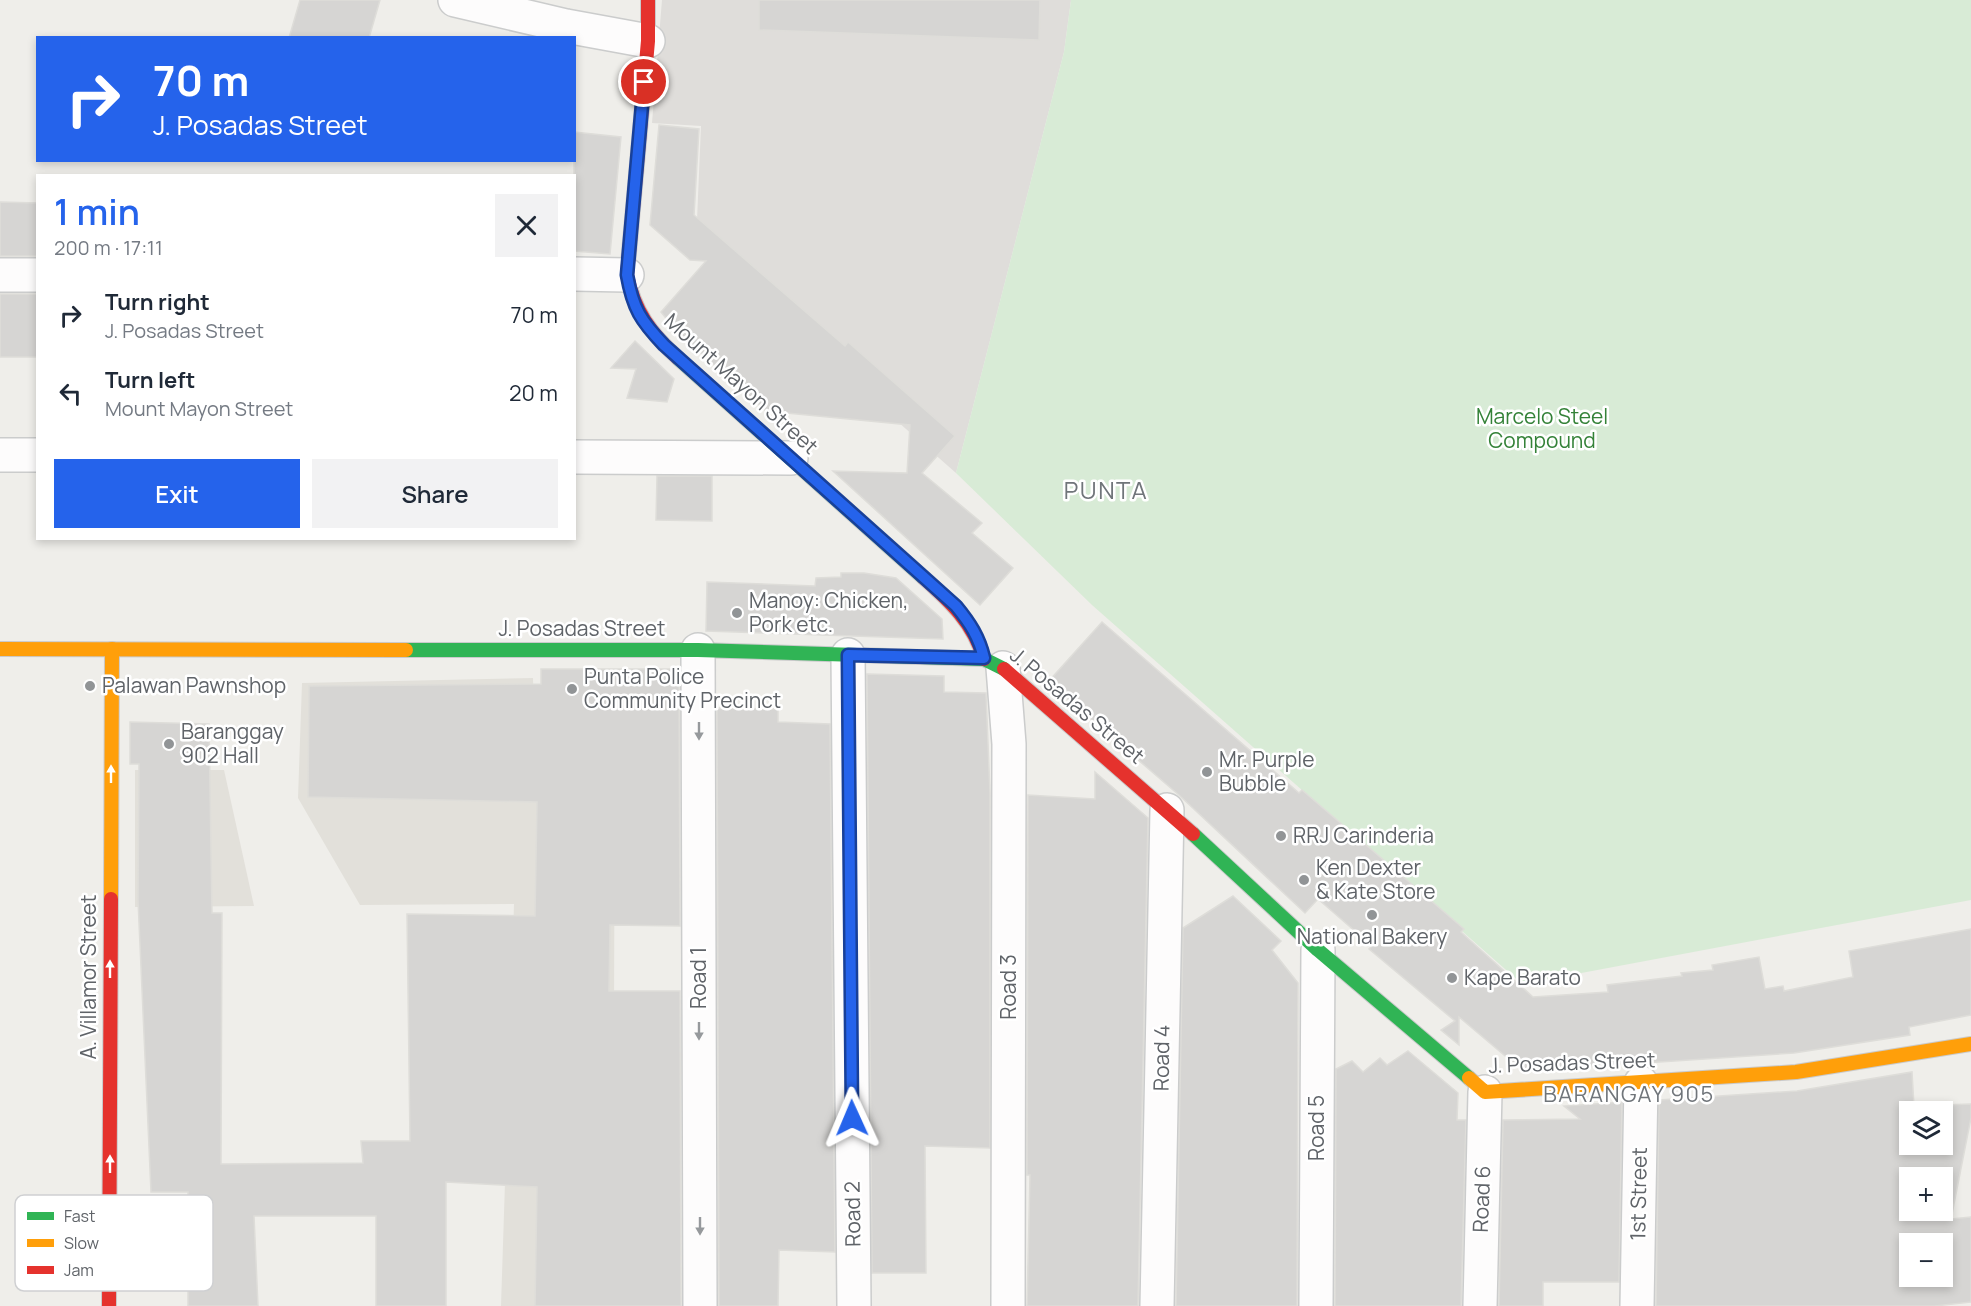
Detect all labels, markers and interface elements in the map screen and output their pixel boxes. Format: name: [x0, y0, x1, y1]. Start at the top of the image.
text: 70 m: [153, 51, 249, 109]
pin: [618, 56, 669, 107]
icon: right: [54, 60, 132, 138]
icon: arrive: [627, 65, 660, 98]
text: J. Posadas Street: [153, 106, 368, 143]
text: 1 min: [54, 187, 140, 236]
button: close: [495, 194, 558, 257]
text: 200 m · 17:11: [54, 234, 163, 261]
text: Turn right: [105, 287, 210, 317]
icon: right: [54, 299, 87, 332]
text: 70 m: [510, 300, 558, 330]
street label: Mount Mayon Street: [659, 307, 825, 460]
text: J. Posadas Street: [105, 317, 264, 344]
text: Turn left: [105, 365, 195, 395]
icon: left: [54, 377, 87, 410]
text: 20 m: [509, 378, 558, 408]
text: Mount Mayon Street: [105, 395, 293, 422]
park label: Marcelo Steel Compound: [1476, 402, 1608, 454]
button: Exit: [54, 459, 300, 528]
button: Share: [312, 459, 558, 528]
district label: PUNTA: [1064, 473, 1148, 506]
place label: Manoy: Chicken, Pork etc.: [749, 586, 909, 638]
marker: Manoy: Chicken, Pork etc.: [730, 606, 744, 620]
street label: J. Posadas Street: [499, 614, 665, 642]
street label: J. Posadas Street: [1005, 641, 1151, 770]
place label: Punta Police Community Precinct: [584, 662, 781, 714]
place label: Palawan Pawnshop: [102, 671, 286, 699]
marker: Palawan Pawnshop: [83, 679, 97, 693]
marker: Punta Police Community Precinct: [565, 682, 579, 696]
place label: Baranggay 902 Hall: [181, 717, 284, 769]
one-way arrow: [694, 722, 704, 741]
marker: Baranggay 902 Hall: [162, 737, 176, 751]
place label: Mr. Purple Bubble: [1219, 745, 1314, 797]
one-way arrow: [106, 764, 116, 783]
marker: Mr. Purple Bubble: [1200, 765, 1214, 779]
place label: RRJ Carinderia: [1293, 821, 1434, 849]
marker: RRJ Carinderia: [1274, 829, 1288, 843]
place label: Ken Dexter & Kate Store: [1316, 853, 1435, 905]
marker: Ken Dexter & Kate Store: [1297, 873, 1311, 887]
street label: A. Villamor Street: [74, 894, 102, 1060]
marker: National Bakery: [1365, 908, 1379, 922]
place label: National Bakery: [1297, 922, 1447, 950]
street label: Road 1: [684, 947, 712, 1009]
street label: Road 3: [994, 954, 1022, 1020]
one-way arrow: [105, 959, 115, 978]
place label: Kape Barato: [1464, 963, 1581, 991]
marker: Kape Barato: [1445, 971, 1459, 985]
one-way arrow: [694, 1022, 704, 1041]
street label: Road 4: [1146, 1025, 1176, 1091]
street label: J. Posadas Street: [1488, 1045, 1656, 1079]
district label: BARANGAY 905: [1543, 1079, 1715, 1109]
position arrow: [820, 1086, 884, 1150]
street label: Road 5: [1302, 1095, 1330, 1161]
map controls: [1899, 1101, 1953, 1287]
button: layers: [1899, 1101, 1953, 1155]
street label: 1st Street: [1623, 1147, 1653, 1241]
one-way arrow: [105, 1154, 114, 1173]
street label: Road 6: [1466, 1165, 1496, 1233]
button: +: [1899, 1167, 1953, 1221]
street label: Road 2: [837, 1181, 867, 1247]
legend: [15, 1195, 213, 1291]
text: Fast: [64, 1205, 95, 1227]
one-way arrow: [695, 1217, 705, 1236]
text: Slow: [64, 1232, 99, 1254]
button: −: [1899, 1233, 1953, 1287]
text: Jam: [64, 1259, 94, 1281]

